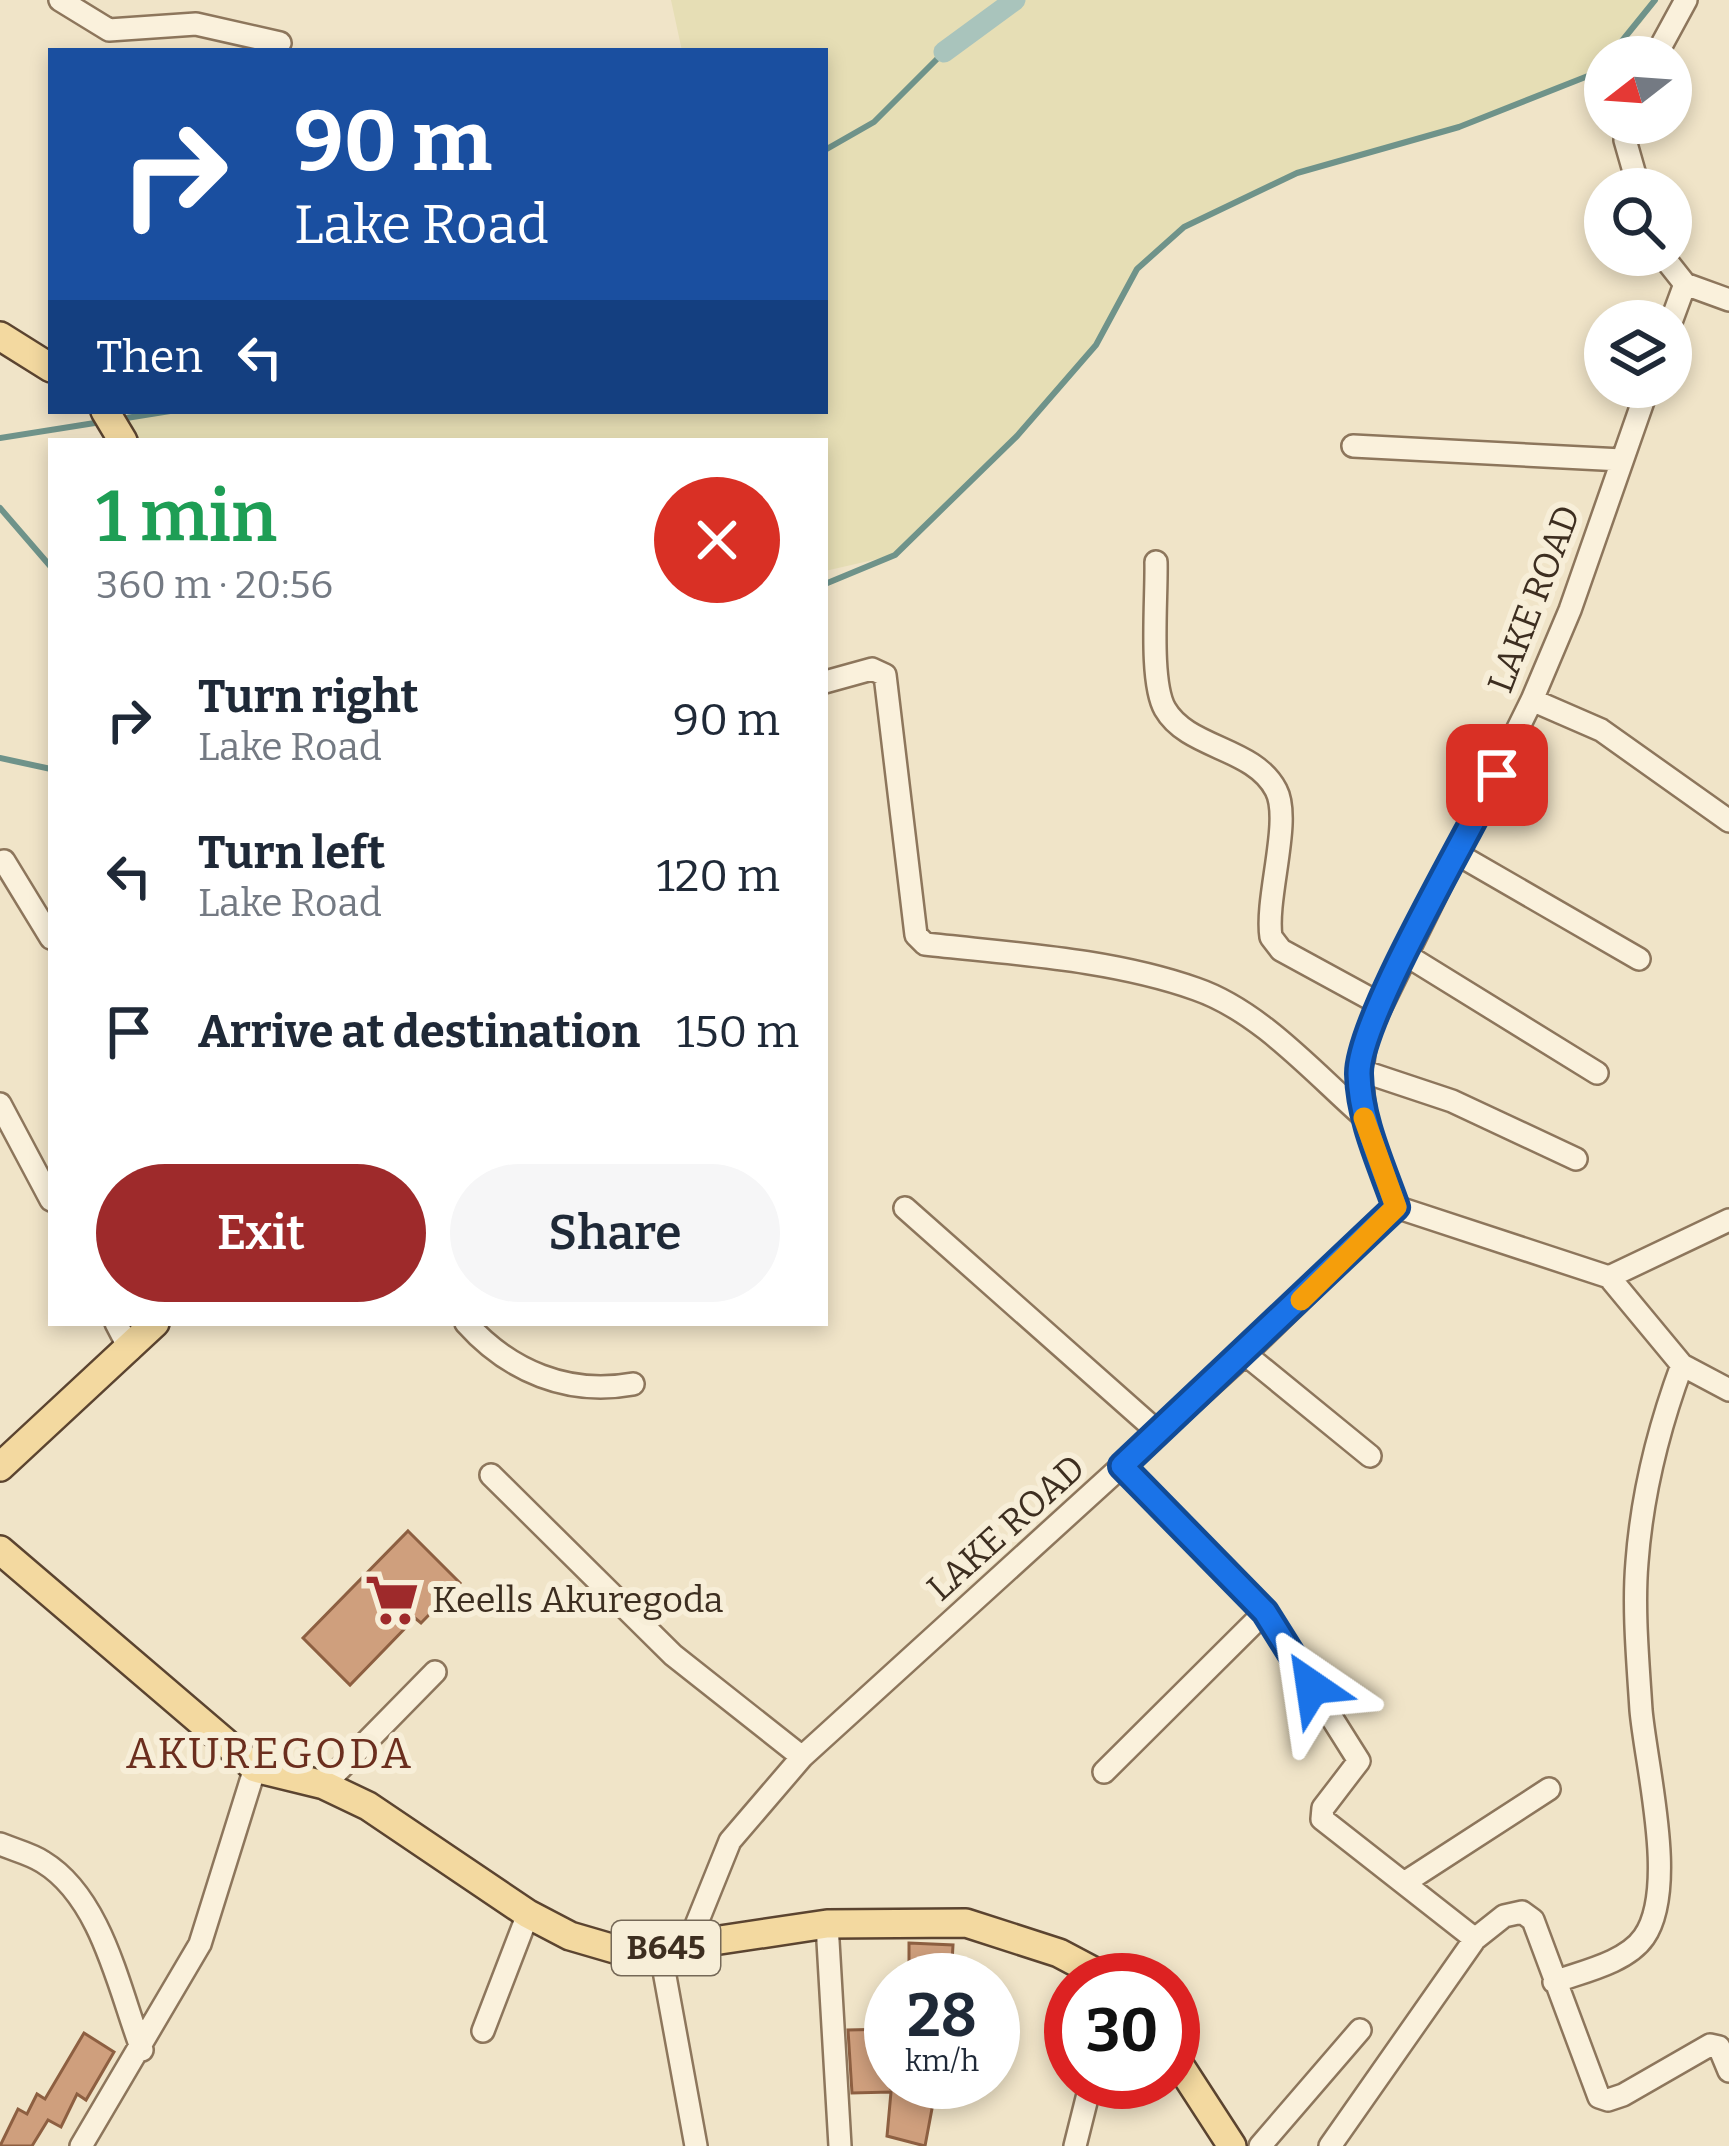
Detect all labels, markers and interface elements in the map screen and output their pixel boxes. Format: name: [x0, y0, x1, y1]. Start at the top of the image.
north arrow: [1584, 36, 1692, 144]
map controls: [1584, 36, 1692, 408]
text: 90 m: [294, 91, 492, 192]
icon: right: [96, 96, 252, 252]
button: search: [1584, 168, 1692, 276]
text: Lake Road: [294, 193, 549, 257]
button: layers: [1584, 300, 1692, 408]
icon: left: [227, 324, 293, 390]
text: Then: [96, 330, 203, 384]
text: 1 min: [96, 474, 277, 560]
button: close: [654, 477, 780, 603]
street label: LAKE ROAD: [1478, 499, 1590, 699]
text: 360 m · 20:56: [96, 562, 333, 608]
text: Turn right: [198, 670, 418, 724]
icon: right: [96, 687, 162, 753]
text: 90 m: [673, 693, 780, 747]
text: Lake Road: [198, 724, 382, 770]
pin: [1446, 724, 1548, 826]
icon: arrive: [1464, 742, 1530, 808]
text: Turn left: [198, 826, 385, 880]
icon: left: [96, 843, 162, 909]
text: 120 m: [656, 849, 780, 903]
text: Lake Road: [198, 880, 382, 926]
icon: arrive: [96, 999, 162, 1065]
text: Arrive at destination: [198, 1005, 640, 1059]
text: 150 m: [676, 1005, 799, 1059]
button: Exit: [96, 1164, 426, 1302]
button: Share: [450, 1164, 780, 1302]
street label: LAKE ROAD: [918, 1446, 1094, 1610]
supermarket icon: Keells Akuregoda: [363, 1571, 421, 1629]
place label: Keells Akuregoda: [432, 1578, 724, 1622]
position arrow: [1249, 1624, 1375, 1750]
district label: AKUREGODA: [126, 1729, 414, 1779]
road number: B645: [612, 1921, 720, 1975]
speed limit sign: 30: [1044, 1953, 1200, 2109]
text: 28: [907, 1980, 977, 2052]
text: km/h: [905, 2043, 979, 2079]

